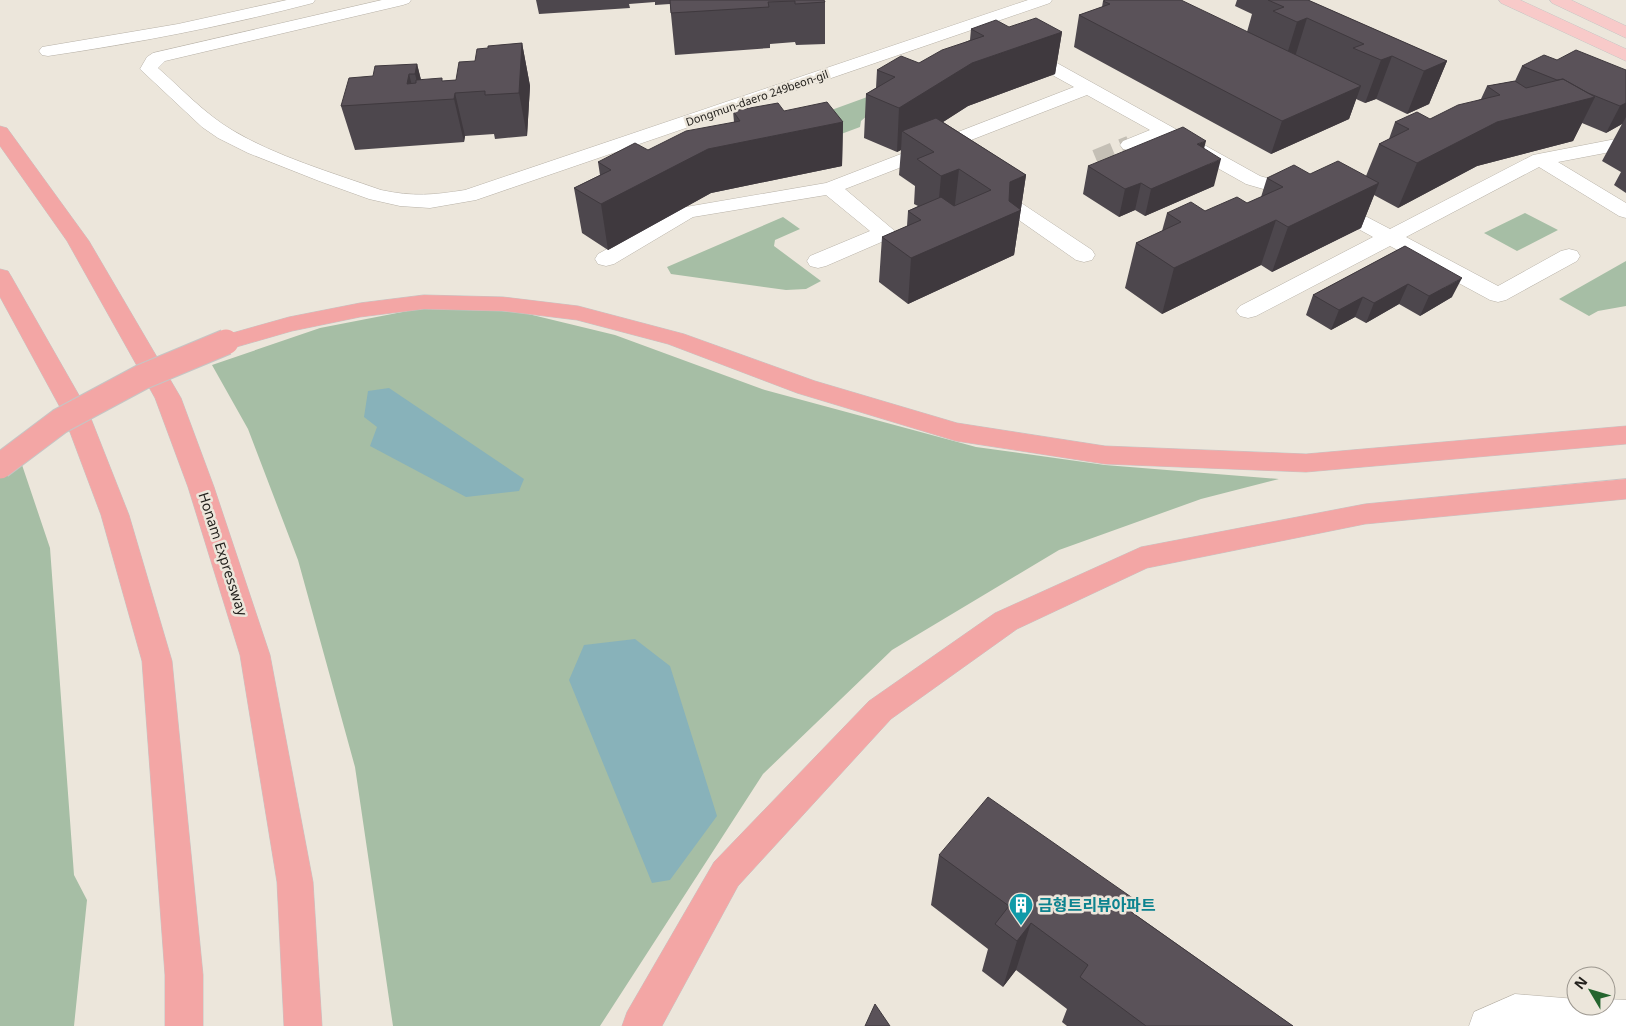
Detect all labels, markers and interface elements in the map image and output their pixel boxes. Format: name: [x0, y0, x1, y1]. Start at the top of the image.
street label: Dongmun-daero 249beon-gil: [684, 66, 830, 129]
street label: Honam Expressway: [195, 490, 253, 619]
building icon: 금형트리뷰아파트: [1008, 892, 1034, 926]
place label: 금형트리뷰아파트: [1038, 894, 1156, 916]
north arrow: [1566, 966, 1616, 1016]
text: N: [1569, 972, 1591, 993]

